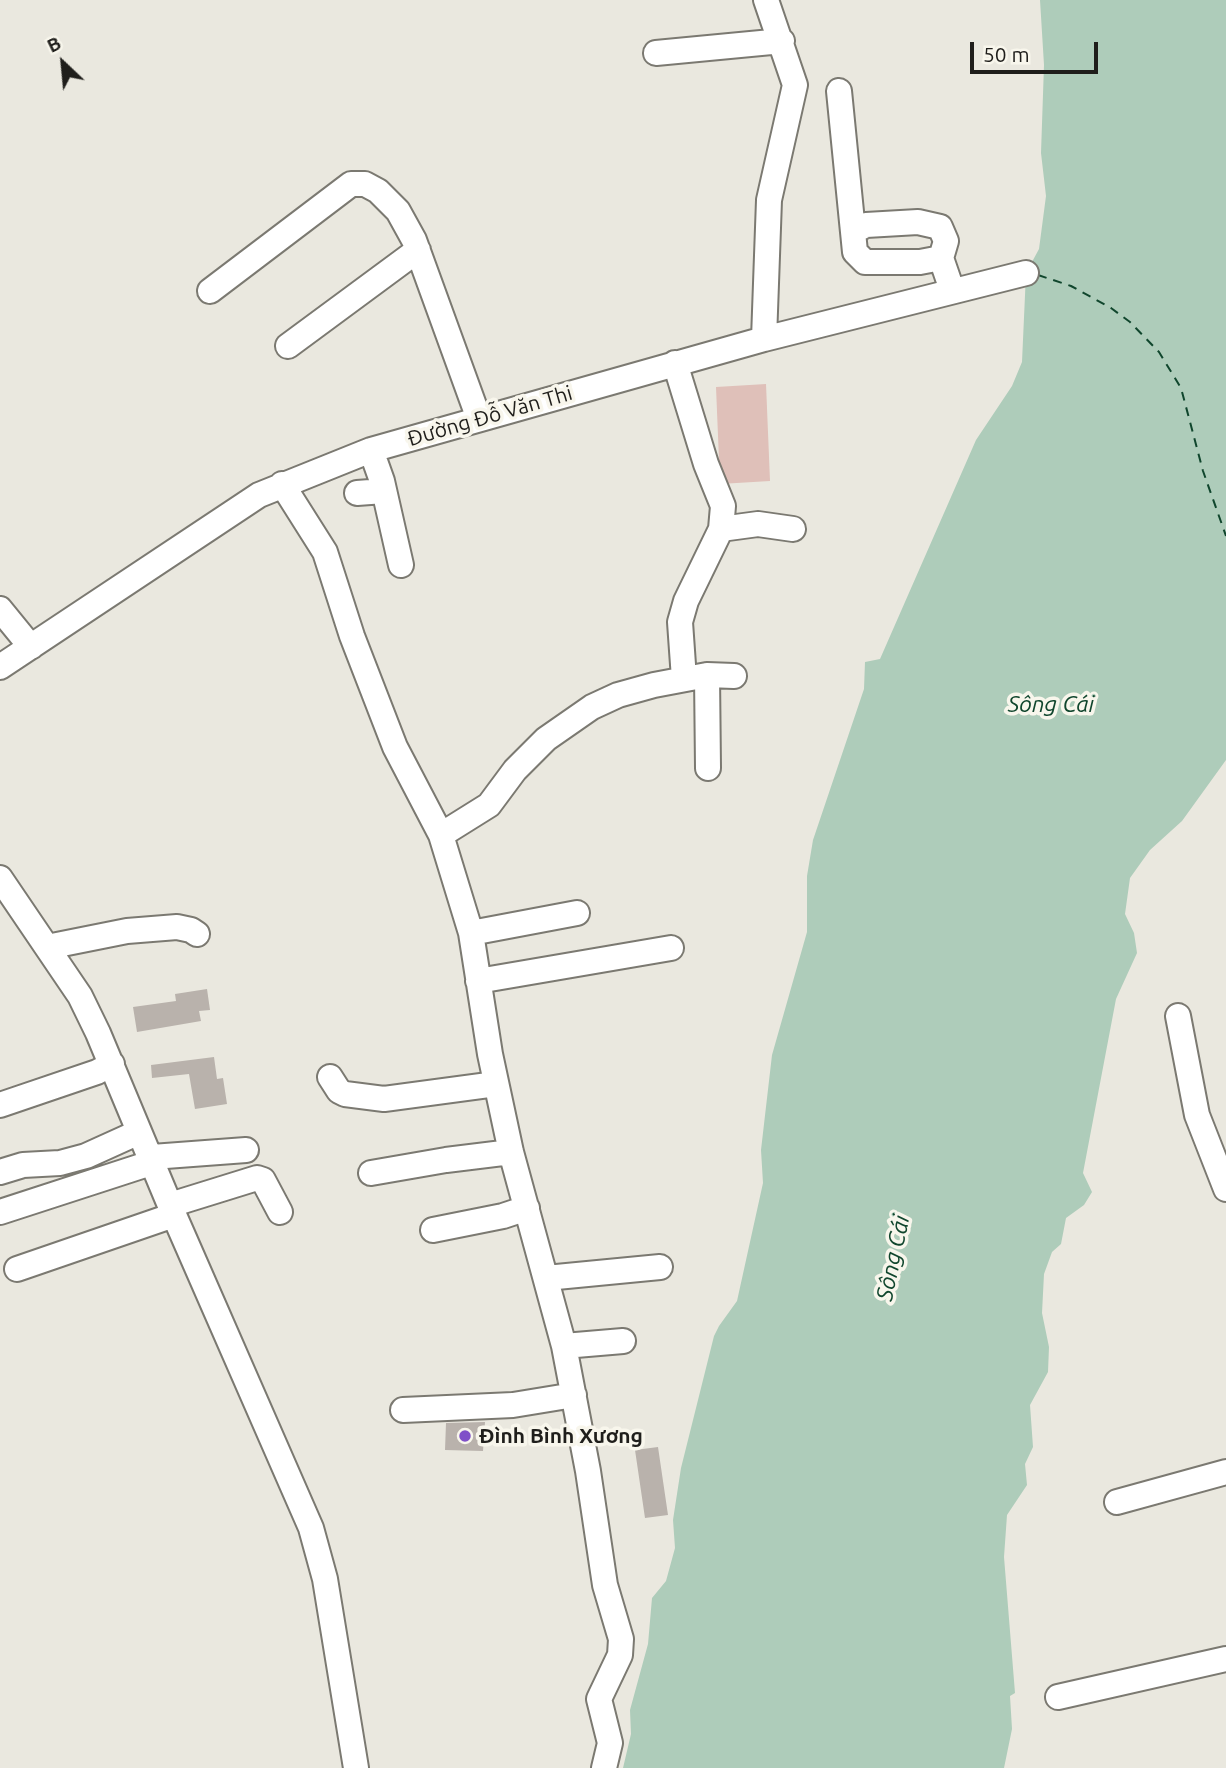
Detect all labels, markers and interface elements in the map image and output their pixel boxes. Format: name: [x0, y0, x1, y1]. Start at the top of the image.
north arrow: [28, 28, 98, 98]
scale bar: [974, 28, 1102, 72]
text: B: [43, 31, 64, 57]
text: 50 m: [983, 42, 1030, 66]
street label: Đường Đỗ Văn Thi: [405, 380, 575, 452]
water label: Sông Cái: [1008, 690, 1094, 718]
water label: Sông Cái: [870, 1213, 916, 1303]
place label: Đình Bình Xương: [479, 1423, 643, 1449]
marker: Đình Bình Xương: [457, 1428, 473, 1444]

